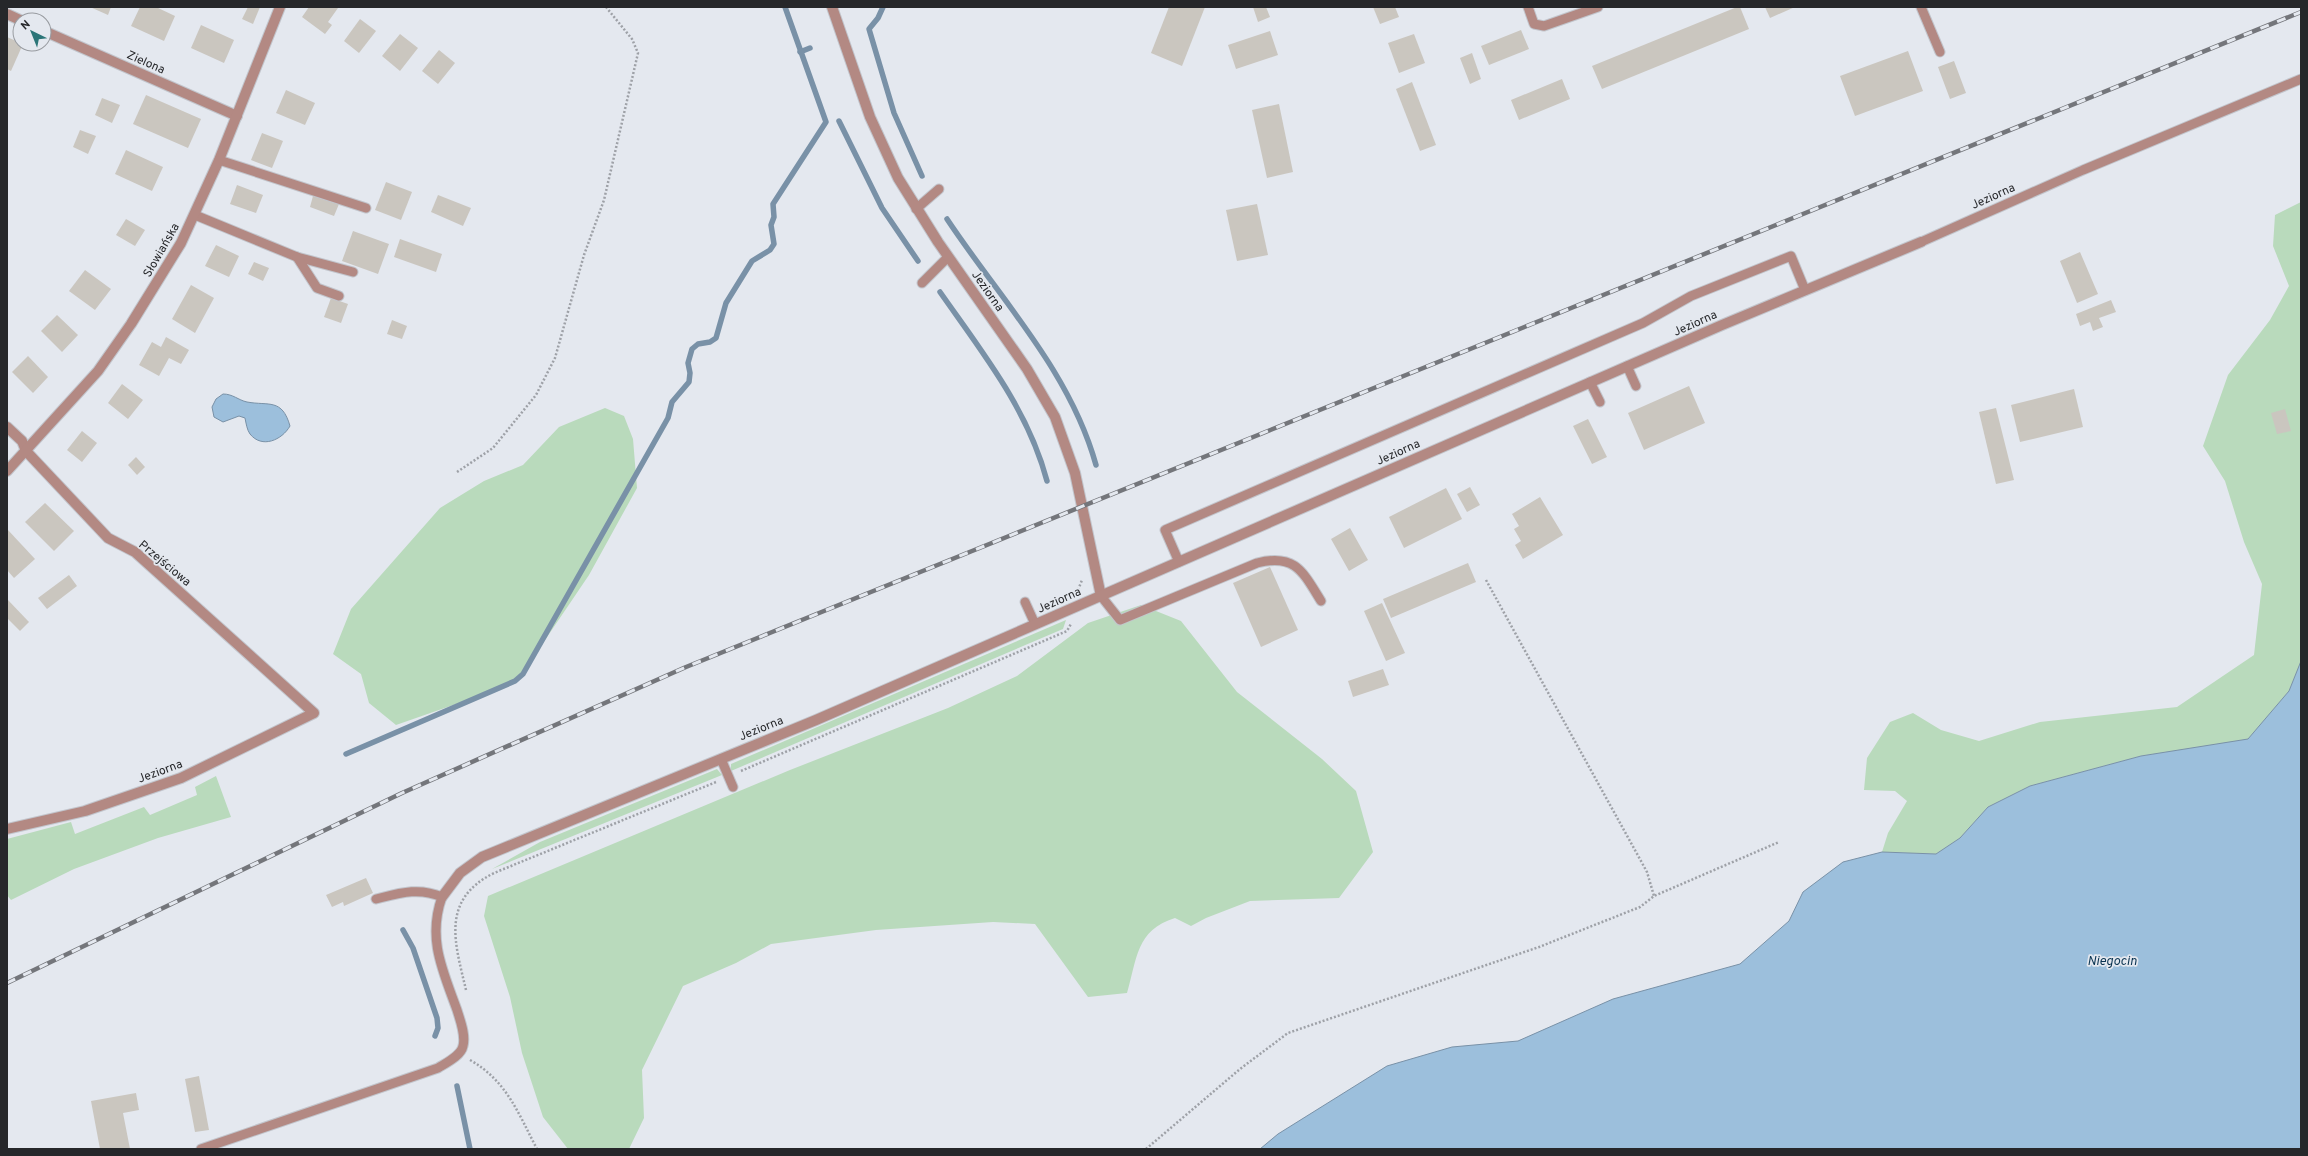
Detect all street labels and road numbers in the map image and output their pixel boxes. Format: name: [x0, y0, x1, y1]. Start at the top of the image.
street label: Zielona: [124, 47, 167, 78]
street label: Jeziorna: [1969, 180, 2018, 214]
street label: Słowiańska: [140, 221, 184, 280]
street label: Jeziorna: [967, 268, 1007, 315]
street label: Jeziorna: [1671, 307, 1720, 341]
street label: Jeziorna: [1374, 436, 1423, 470]
street label: Przejściowa: [135, 537, 194, 590]
street label: Jeziorna: [1035, 584, 1084, 618]
street label: Jeziorna: [737, 713, 786, 745]
street label: Jeziorna: [136, 756, 185, 787]

